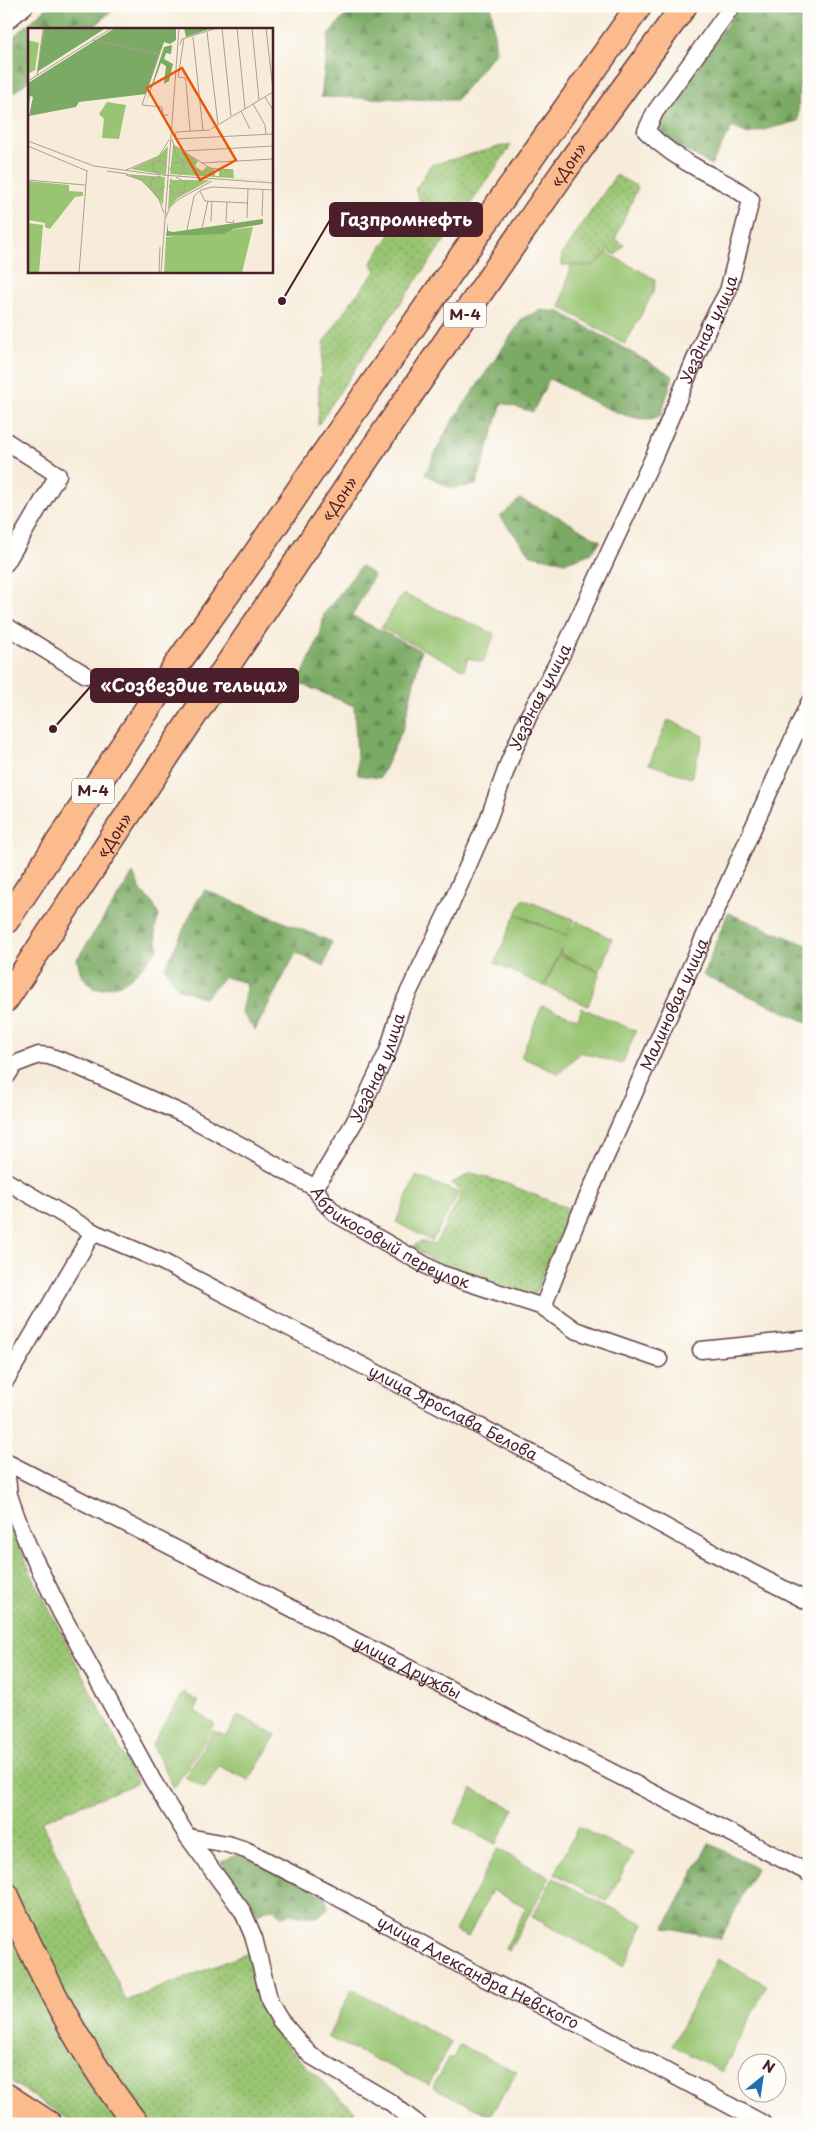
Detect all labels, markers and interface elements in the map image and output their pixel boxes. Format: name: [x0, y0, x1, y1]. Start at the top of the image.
inset map: [28, 28, 272, 272]
street label: «Дон»: [544, 137, 592, 192]
callout: Газпромнефть: [330, 203, 482, 236]
text: Газпромнефть: [340, 205, 473, 232]
street label: Уездная улица: [673, 273, 742, 387]
road number: М-4: [444, 302, 486, 328]
street label: «Дон»: [315, 471, 362, 526]
street label: Уездная улица: [502, 640, 576, 754]
callout: «Созвездие тельца»: [91, 669, 298, 702]
text: «Созвездие тельца»: [100, 671, 288, 698]
road number: М-4: [72, 778, 114, 804]
street label: «Дон»: [90, 808, 137, 862]
street label: Малиновая улица: [633, 934, 713, 1074]
street label: Уездная улица: [343, 1010, 410, 1126]
street label: Абрикосовый переулок: [306, 1181, 474, 1293]
street label: улица Ярослава Белова: [365, 1358, 543, 1466]
street label: улица Дружбы: [350, 1629, 466, 1704]
street label: улица Александра Невского: [373, 1909, 584, 2034]
north arrow: [738, 2052, 788, 2102]
text: N: [759, 2054, 779, 2078]

